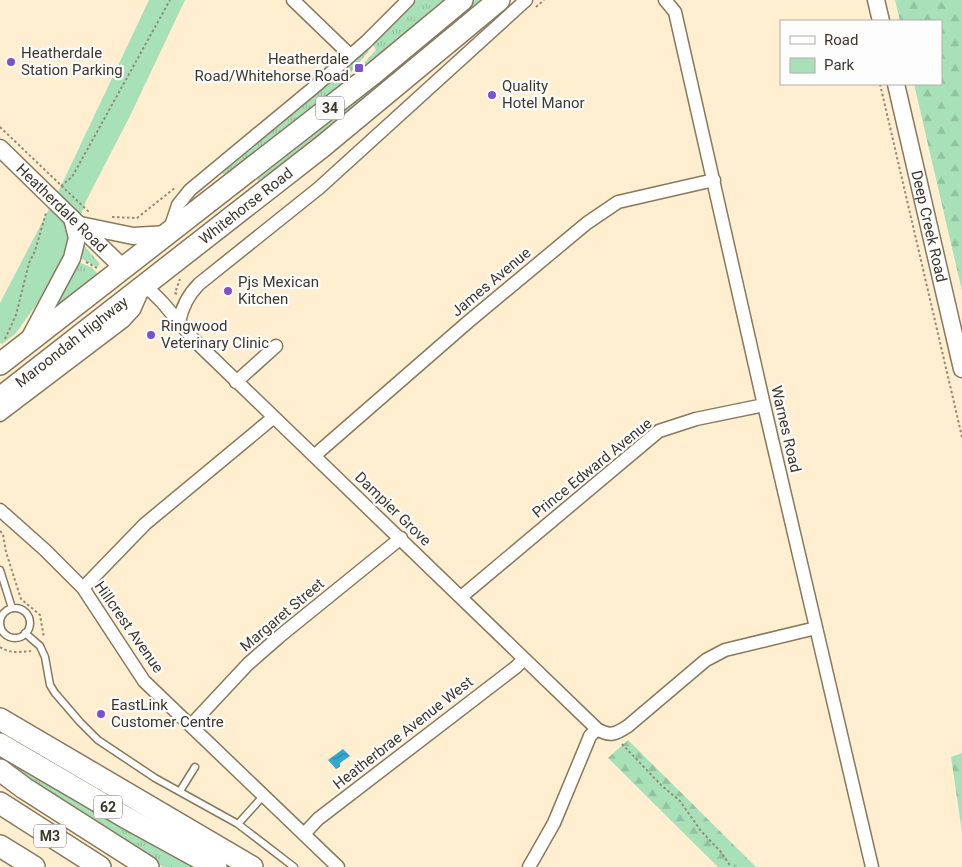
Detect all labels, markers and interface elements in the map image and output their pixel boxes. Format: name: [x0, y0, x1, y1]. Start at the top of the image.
legend: [780, 20, 942, 85]
text: Road: [824, 31, 858, 49]
place label: Heatherdale Station Parking: [21, 44, 123, 79]
place label: Heatherdale Road/Whitehorse Road: [195, 50, 349, 85]
marker: Heatherdale Station Parking: [5, 56, 17, 68]
text: Park: [824, 56, 855, 74]
marker: Heatherdale Road/Whitehorse Road: [353, 62, 365, 74]
place label: Quality Hotel Manor: [502, 77, 585, 112]
marker: Quality Hotel Manor: [486, 89, 498, 101]
road number: 34: [316, 96, 344, 120]
street label: Heatherdale Road: [13, 160, 111, 256]
street label: Whitehorse Road: [196, 164, 296, 248]
street label: Deep Creek Road: [907, 168, 951, 284]
street label: James Avenue: [448, 244, 534, 320]
place label: Pjs Mexican Kitchen: [238, 273, 319, 308]
marker: Pjs Mexican Kitchen: [222, 285, 234, 297]
street label: Maroondah Highway: [12, 293, 132, 392]
place label: Ringwood Veterinary Clinic: [161, 317, 269, 352]
marker: Ringwood Veterinary Clinic: [145, 329, 157, 341]
street label: Warnes Road: [767, 384, 805, 474]
street label: Prince Edward Avenue: [529, 414, 655, 522]
street label: Dampier Grove: [351, 468, 435, 550]
street label: Margaret Street: [236, 575, 328, 655]
street label: Hillcrest Avenue: [91, 578, 167, 676]
street label: Heatherbrae Avenue West: [329, 673, 477, 793]
place label: EastLink Customer Centre: [111, 696, 224, 731]
marker: EastLink Customer Centre: [95, 708, 107, 720]
road number: 62: [94, 796, 122, 819]
road number: M3: [34, 824, 66, 848]

